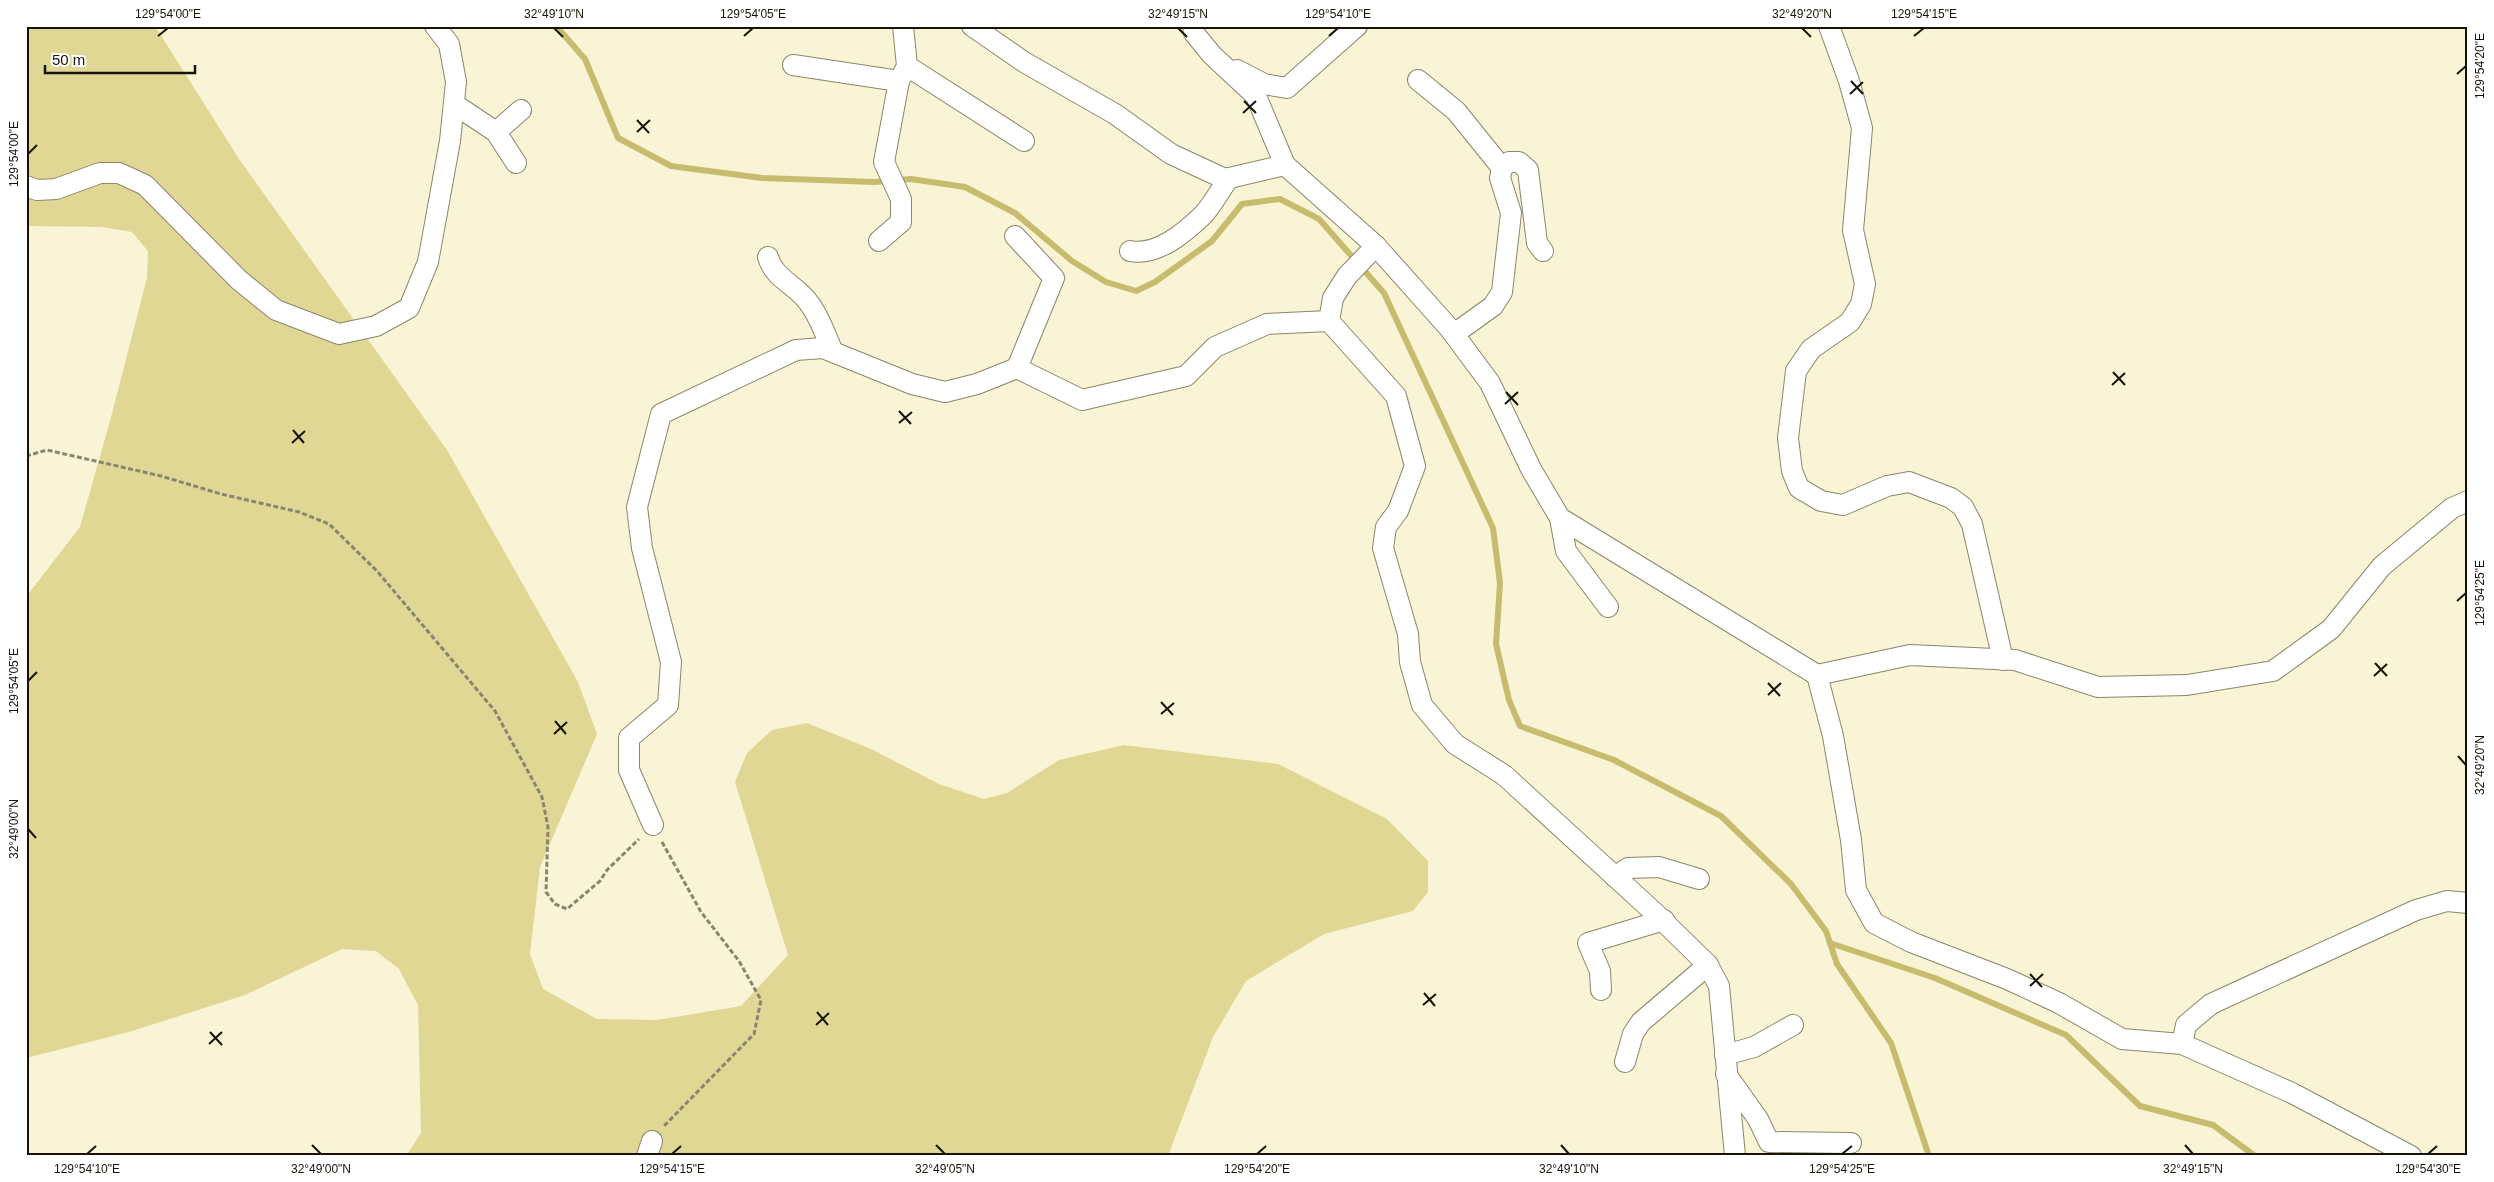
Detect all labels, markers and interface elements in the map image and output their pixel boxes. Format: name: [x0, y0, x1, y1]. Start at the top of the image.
text: 129°54'00"E: [135, 7, 201, 21]
text: 32°49'10"N: [524, 7, 584, 21]
text: 129°54'05"E: [720, 7, 786, 21]
text: 32°49'15"N: [1148, 7, 1208, 21]
text: 129°54'10"E: [1305, 7, 1371, 21]
text: 32°49'20"N: [1772, 7, 1832, 21]
text: 129°54'15"E: [1891, 7, 1957, 21]
text: 129°54'20"E: [2473, 33, 2487, 99]
scale bar: [45, 42, 195, 74]
text: 50 m: [52, 51, 85, 68]
text: 129°54'00"E: [7, 121, 21, 187]
text: 129°54'25"E: [2473, 560, 2487, 626]
text: 129°54'05"E: [7, 648, 21, 714]
text: 32°49'20"N: [2473, 735, 2487, 795]
text: 32°49'00"N: [7, 799, 21, 859]
text: 129°54'10"E: [54, 1162, 120, 1176]
text: 32°49'00"N: [291, 1162, 351, 1176]
text: 129°54'15"E: [639, 1162, 705, 1176]
text: 32°49'05"N: [915, 1162, 975, 1176]
text: 129°54'20"E: [1224, 1162, 1290, 1176]
text: 32°49'10"N: [1539, 1162, 1599, 1176]
text: 129°54'25"E: [1809, 1162, 1875, 1176]
text: 32°49'15"N: [2163, 1162, 2223, 1176]
text: 129°54'30"E: [2395, 1162, 2461, 1176]

